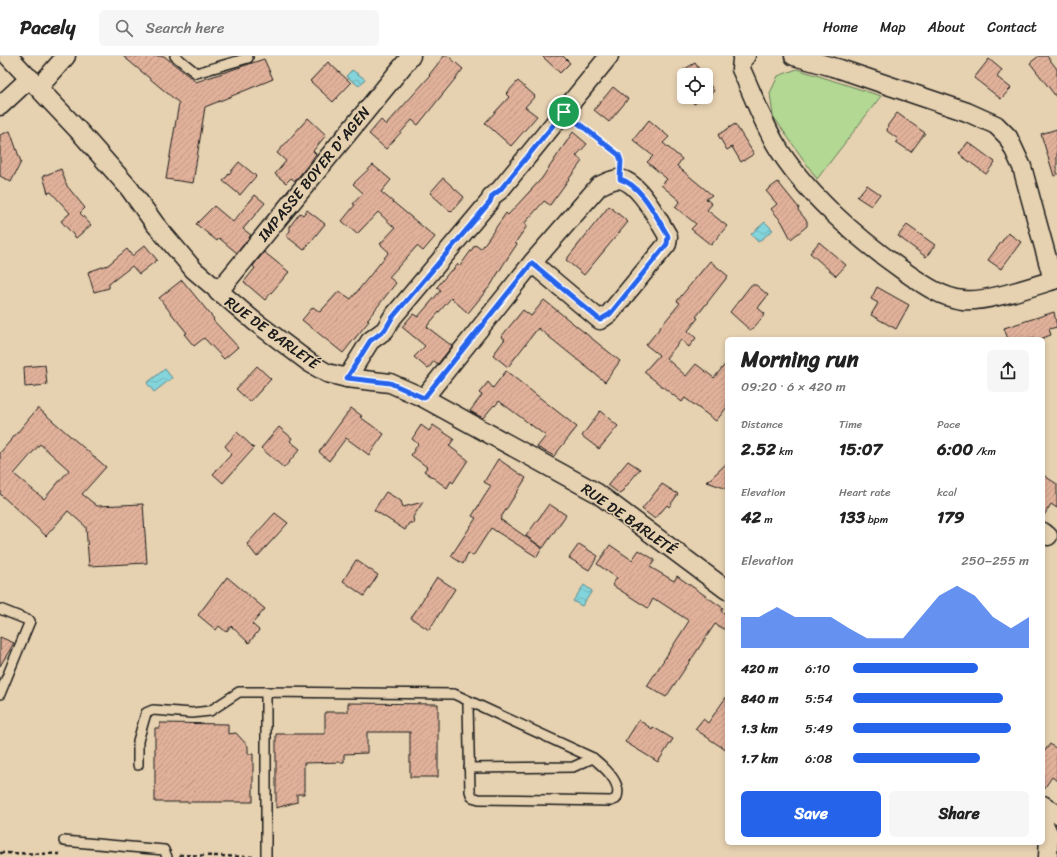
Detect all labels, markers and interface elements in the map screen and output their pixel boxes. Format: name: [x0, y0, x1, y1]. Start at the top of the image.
search box: [99, 10, 379, 46]
text: Pacely: [20, 11, 75, 44]
text: Search here: [145, 15, 224, 41]
text: Home: [823, 15, 858, 40]
text: Map: [880, 15, 906, 40]
text: About: [928, 15, 965, 40]
text: Contact: [987, 15, 1037, 40]
icon: search: [113, 17, 135, 39]
map controls: [677, 68, 713, 104]
button: locate: [677, 68, 713, 104]
pin: [547, 95, 581, 129]
street label: IMPASSE BOYER D'AGEN: [250, 100, 377, 248]
icon: arrive: [553, 101, 575, 123]
street label: RUE DE BARLETÉ: [219, 290, 326, 377]
text: Morning run: [741, 340, 859, 379]
button: share: [987, 350, 1029, 392]
text: 09:20 · 6 × 420 m: [741, 375, 846, 398]
text: Distance: [741, 415, 783, 434]
text: Time: [839, 415, 862, 434]
text: Pace: [937, 415, 960, 434]
text: 2.52: [741, 434, 776, 464]
text: 15:07: [839, 434, 882, 464]
text: 6:00: [937, 434, 973, 464]
text: km: [776, 442, 793, 461]
text: /km: [973, 442, 996, 461]
street label: RUE DE BARLETÉ: [576, 476, 684, 563]
text: Elevation: [741, 483, 786, 502]
text: Heart rate: [839, 483, 891, 502]
text: kcal: [937, 483, 957, 502]
text: 42: [741, 502, 761, 532]
text: 133: [839, 502, 865, 532]
text: 179: [937, 502, 964, 532]
text: m: [761, 510, 773, 529]
text: bpm: [865, 510, 888, 529]
text: Elevation: [741, 549, 794, 572]
text: 250–255 m: [961, 549, 1029, 572]
text: 420 m: [741, 657, 778, 680]
text: 6:10: [805, 657, 830, 680]
text: 840 m: [741, 687, 779, 710]
text: 5:54: [805, 687, 833, 710]
text: 1.3 km: [741, 717, 778, 740]
text: 5:49: [805, 717, 833, 740]
text: 1.7 km: [741, 747, 778, 770]
text: 6:08: [805, 747, 832, 770]
button: Save: [741, 791, 881, 837]
button: Share: [889, 791, 1029, 837]

